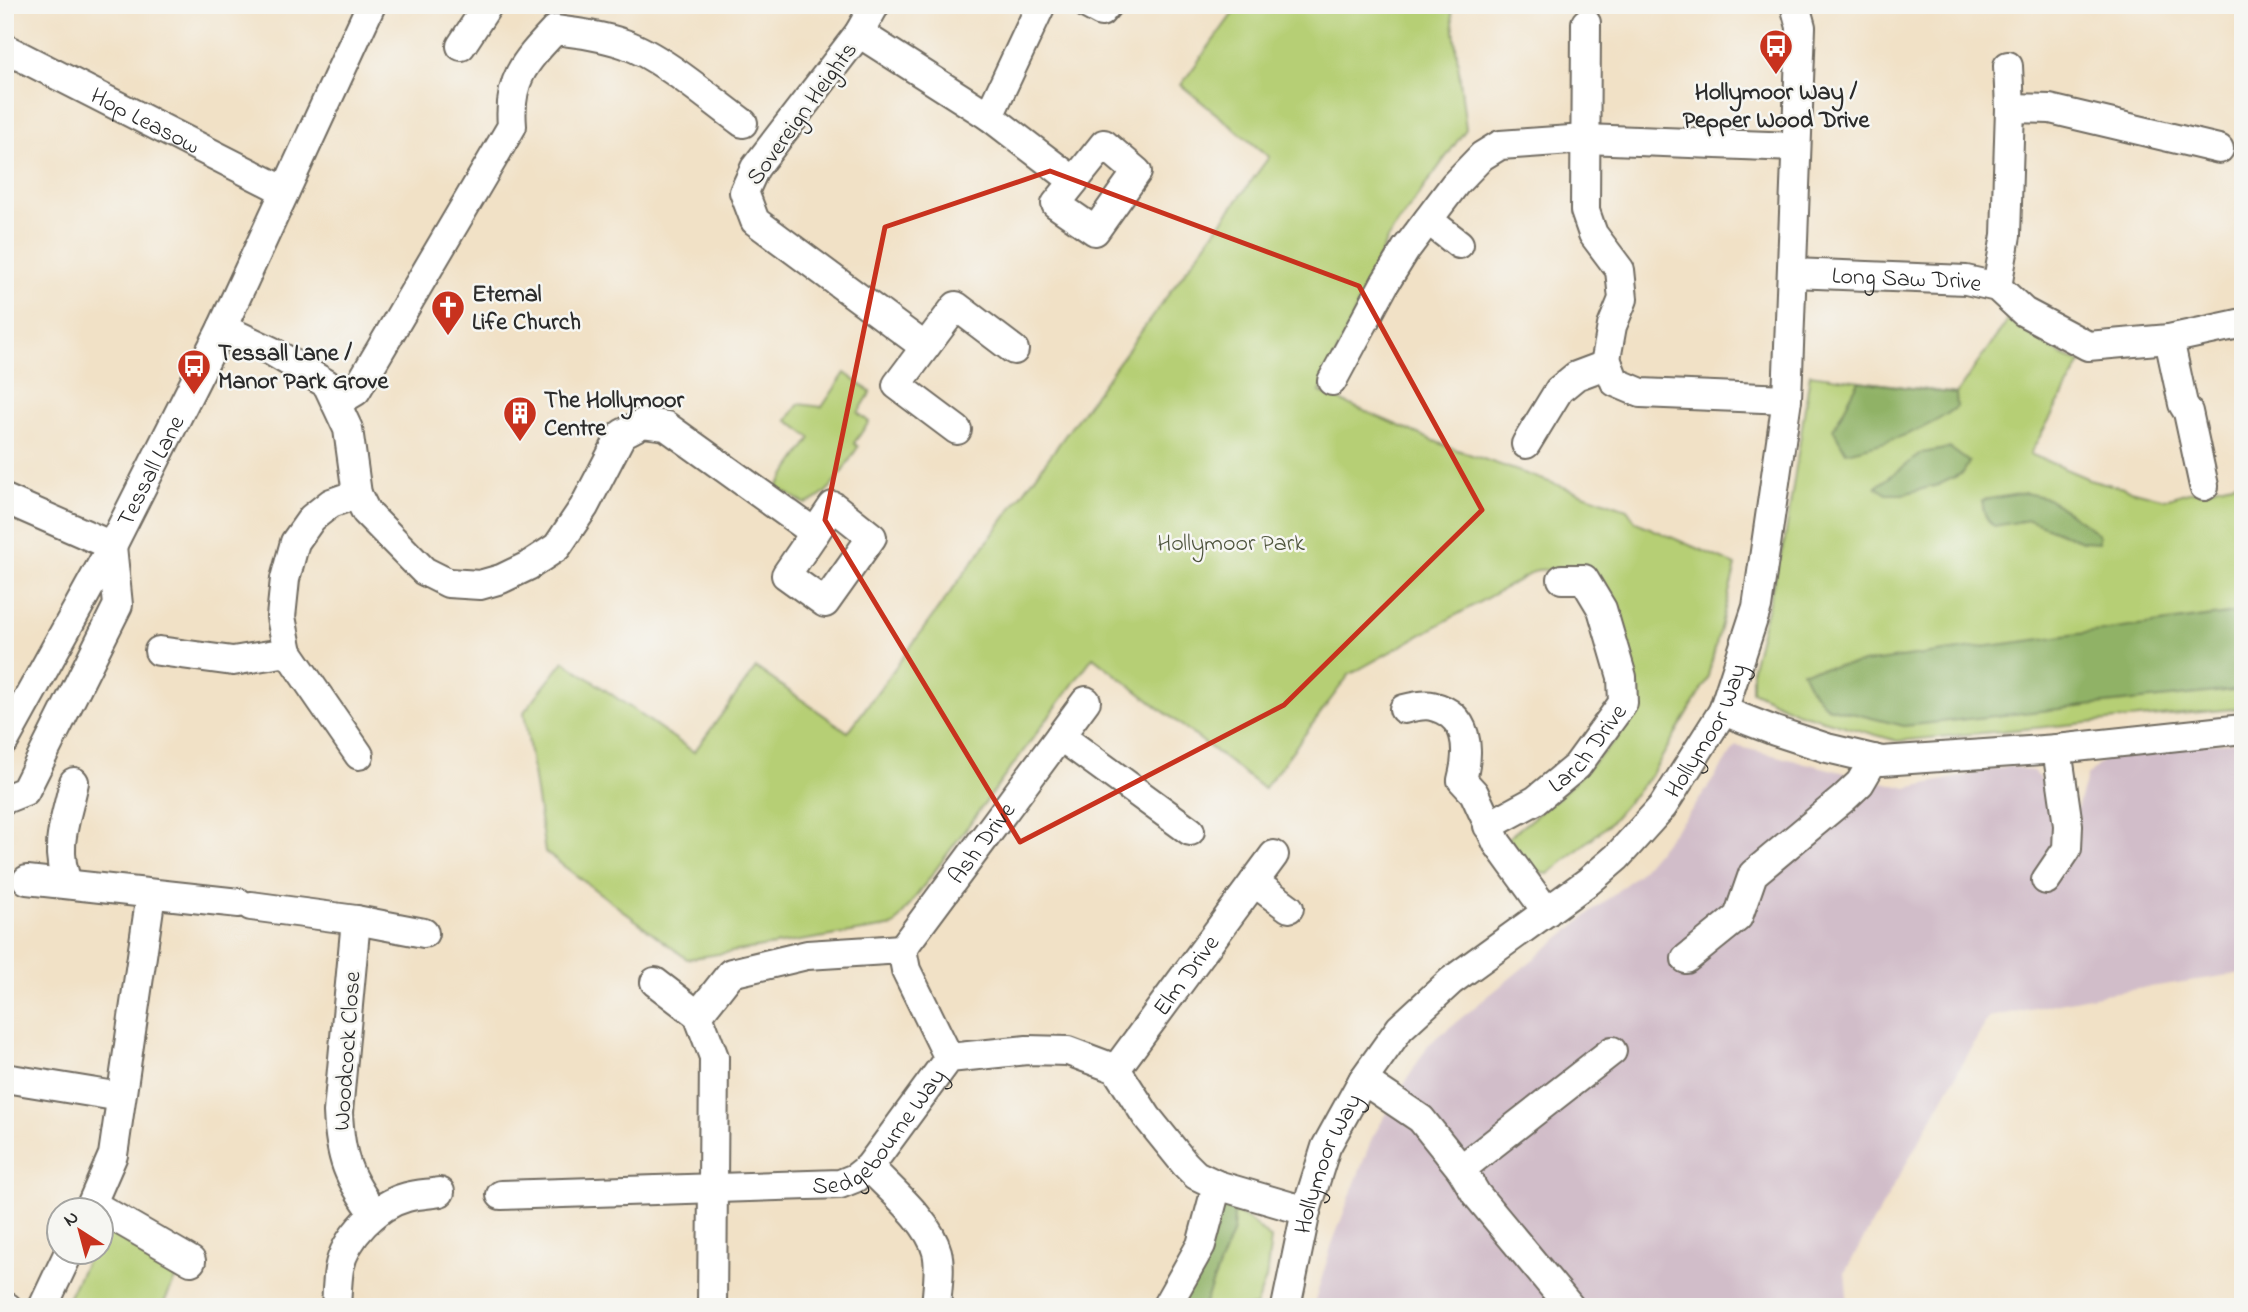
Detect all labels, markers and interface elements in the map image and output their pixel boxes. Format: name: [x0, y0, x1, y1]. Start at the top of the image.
bus stop icon: Hollymoor Way / Pepper Wood Drive: [1757, 27, 1795, 76]
street label: Sovereign Heights: [739, 35, 867, 194]
place label: Hollymoor Way / Pepper Wood Drive: [1683, 76, 1871, 139]
street label: Hop Leasow: [84, 80, 205, 165]
street label: Long Saw Drive: [1831, 260, 1985, 303]
place label: Eternal Life Church: [472, 278, 581, 341]
church icon: Eternal Life Church: [429, 288, 467, 337]
place label: Tessall Lane / Manor Park Grove: [218, 337, 390, 400]
bus stop icon: Tessall Lane / Manor Park Grove: [175, 347, 213, 396]
place label: The Hollymoor Centre: [544, 384, 685, 447]
building icon: The Hollymoor Centre: [501, 394, 539, 443]
street label: Tessall Lane: [110, 410, 195, 533]
park label: Hollymoor Park: [1157, 527, 1305, 563]
street label: Hollymoor Way: [1657, 659, 1758, 806]
street label: Larch Drive: [1542, 697, 1637, 803]
street label: Ash Drive: [941, 795, 1025, 892]
street label: Elm Drive: [1146, 928, 1229, 1024]
street label: Woodcock Close: [325, 970, 372, 1132]
street label: Sedgebourne Way: [812, 1062, 957, 1205]
street label: Hollymoor Way: [1287, 1088, 1373, 1237]
north arrow: [46, 1196, 116, 1266]
text: N: [58, 1204, 85, 1234]

